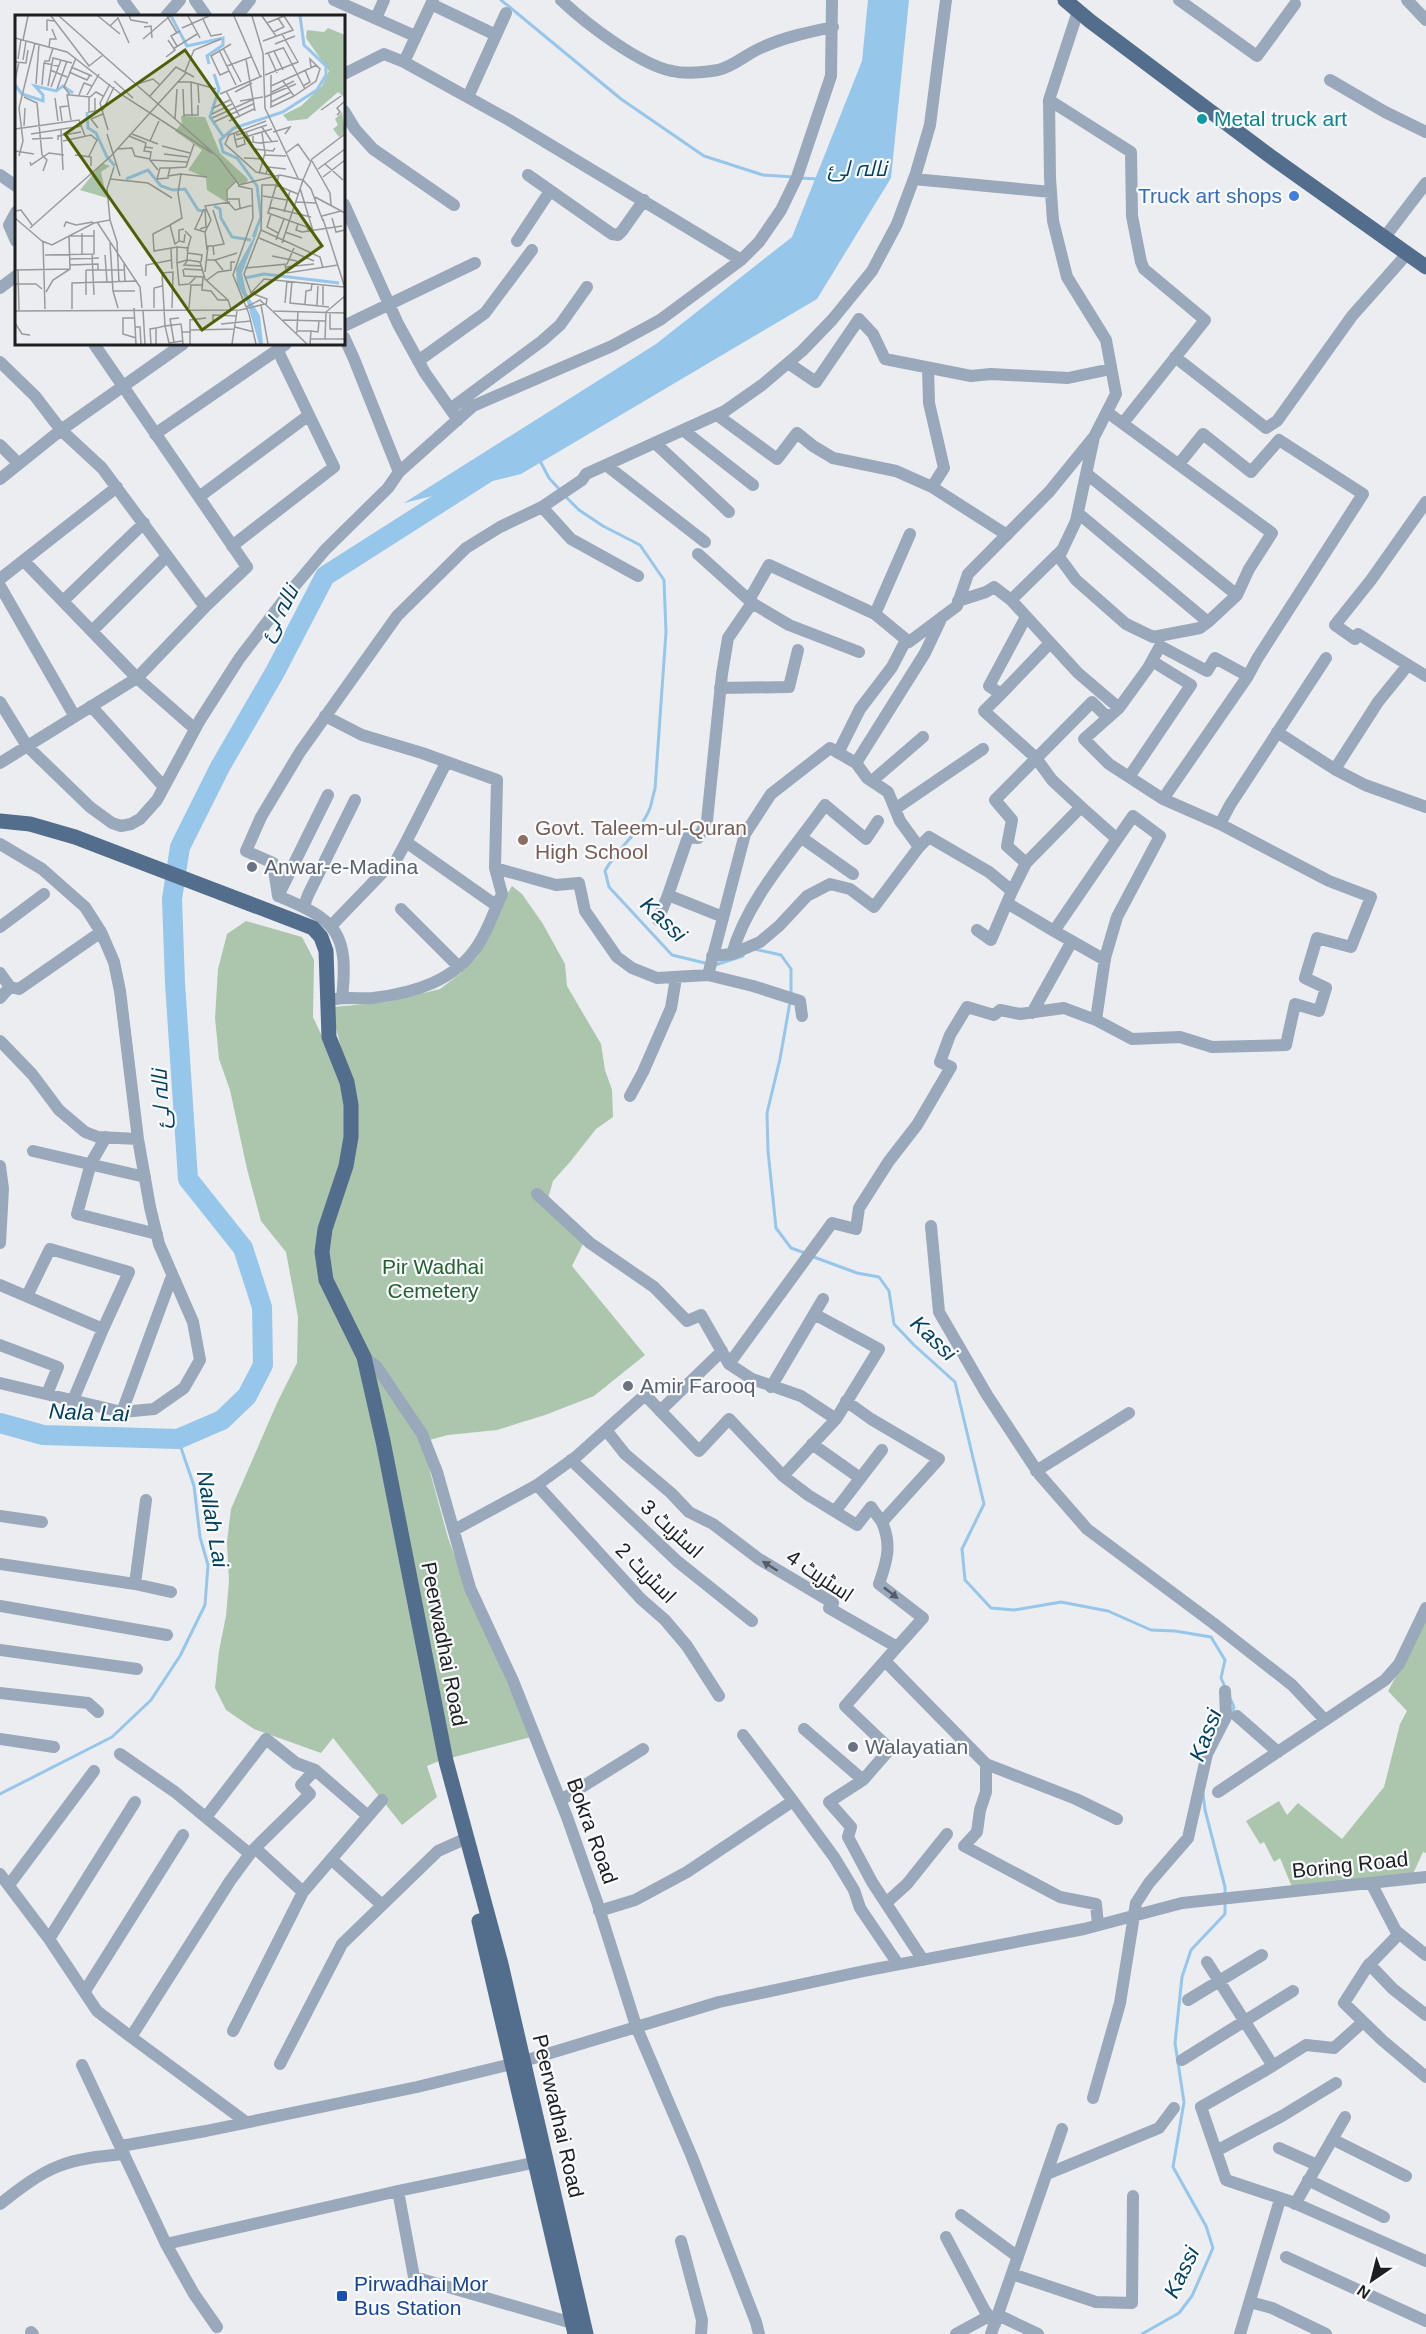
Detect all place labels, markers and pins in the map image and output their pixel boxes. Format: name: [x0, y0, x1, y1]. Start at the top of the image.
place label: Metal truck art: [1214, 107, 1347, 130]
marker: Metal truck art: [1195, 112, 1209, 126]
place label: Truck art shops: [1138, 184, 1282, 207]
marker: Truck art shops: [1287, 189, 1301, 203]
place label: Govt. Taleem-ul-Quran High School: [535, 816, 747, 863]
marker: Govt. Taleem-ul-Quran High School: [516, 833, 530, 847]
place label: Anwar-e-Madina: [264, 855, 418, 878]
marker: Anwar-e-Madina: [245, 860, 259, 874]
place label: Amir Farooq: [640, 1374, 756, 1397]
marker: Amir Farooq: [621, 1379, 635, 1393]
place label: Walayatian: [865, 1735, 968, 1758]
marker: Walayatian: [846, 1740, 860, 1754]
place label: Pirwadhai Mor Bus Station: [354, 2272, 488, 2319]
marker: Pirwadhai Mor Bus Station: [335, 2289, 349, 2303]

